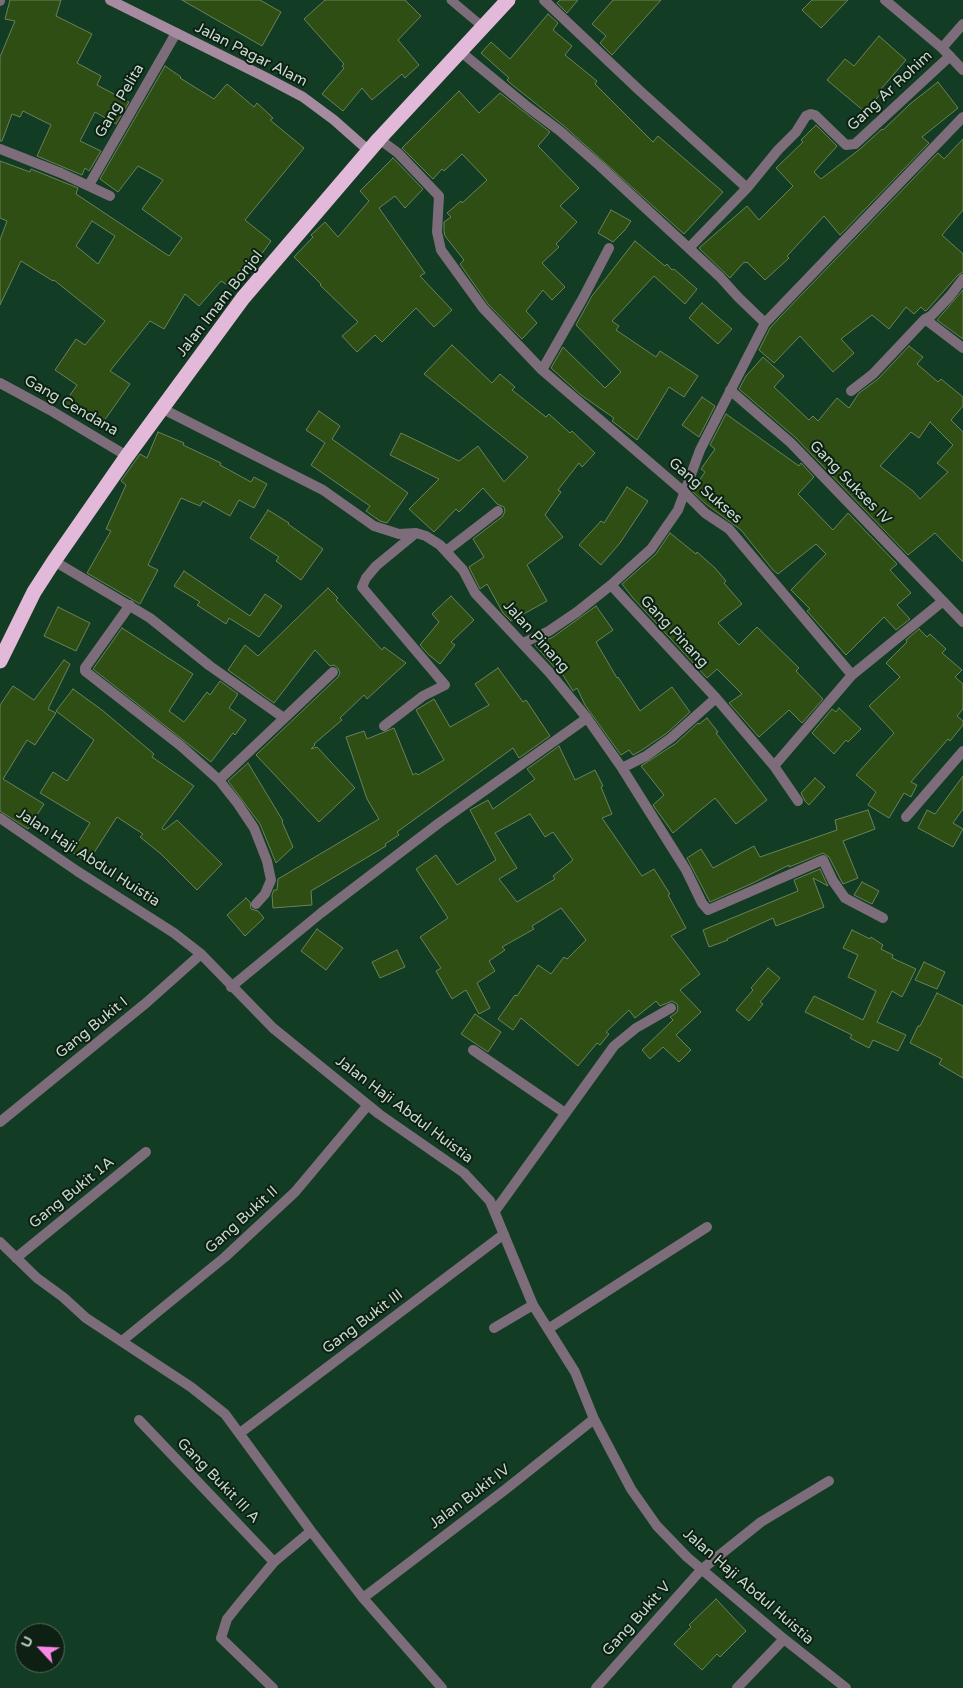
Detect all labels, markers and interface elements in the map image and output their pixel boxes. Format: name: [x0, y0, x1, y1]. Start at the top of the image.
street label: Jalan Pagar Alam: [192, 19, 310, 91]
street label: Gang Ar Rohim: [844, 47, 936, 135]
street label: Gang Pelita: [92, 61, 148, 141]
street label: Jalan Imam Bonjol: [173, 247, 267, 361]
street label: Gang Cendana: [21, 372, 121, 440]
street label: Gang Sukses IV: [805, 437, 895, 529]
street label: Gang Sukses: [665, 454, 745, 528]
street label: Gang Pinang: [636, 592, 712, 672]
street label: Jalan Pinang: [499, 597, 573, 677]
street label: Jalan Haji Abdul Huistia: [13, 805, 163, 911]
street label: Gang Bukit I: [52, 993, 132, 1063]
street label: Jalan Haji Abdul Huistia: [332, 1052, 476, 1168]
street label: Gang Bukit 1A: [26, 1153, 118, 1233]
street label: Gang Bukit II: [202, 1183, 282, 1257]
street label: Gang Bukit III: [319, 1286, 407, 1358]
street label: Gang Bukit III A: [173, 1435, 263, 1527]
street label: Jalan Bukit IV: [426, 1461, 514, 1533]
street label: Jalan Haji Abdul Huistia: [679, 1525, 817, 1649]
street label: Gang Bukit V: [599, 1578, 675, 1660]
north arrow: [15, 1623, 65, 1673]
text: U: [17, 1633, 37, 1650]

